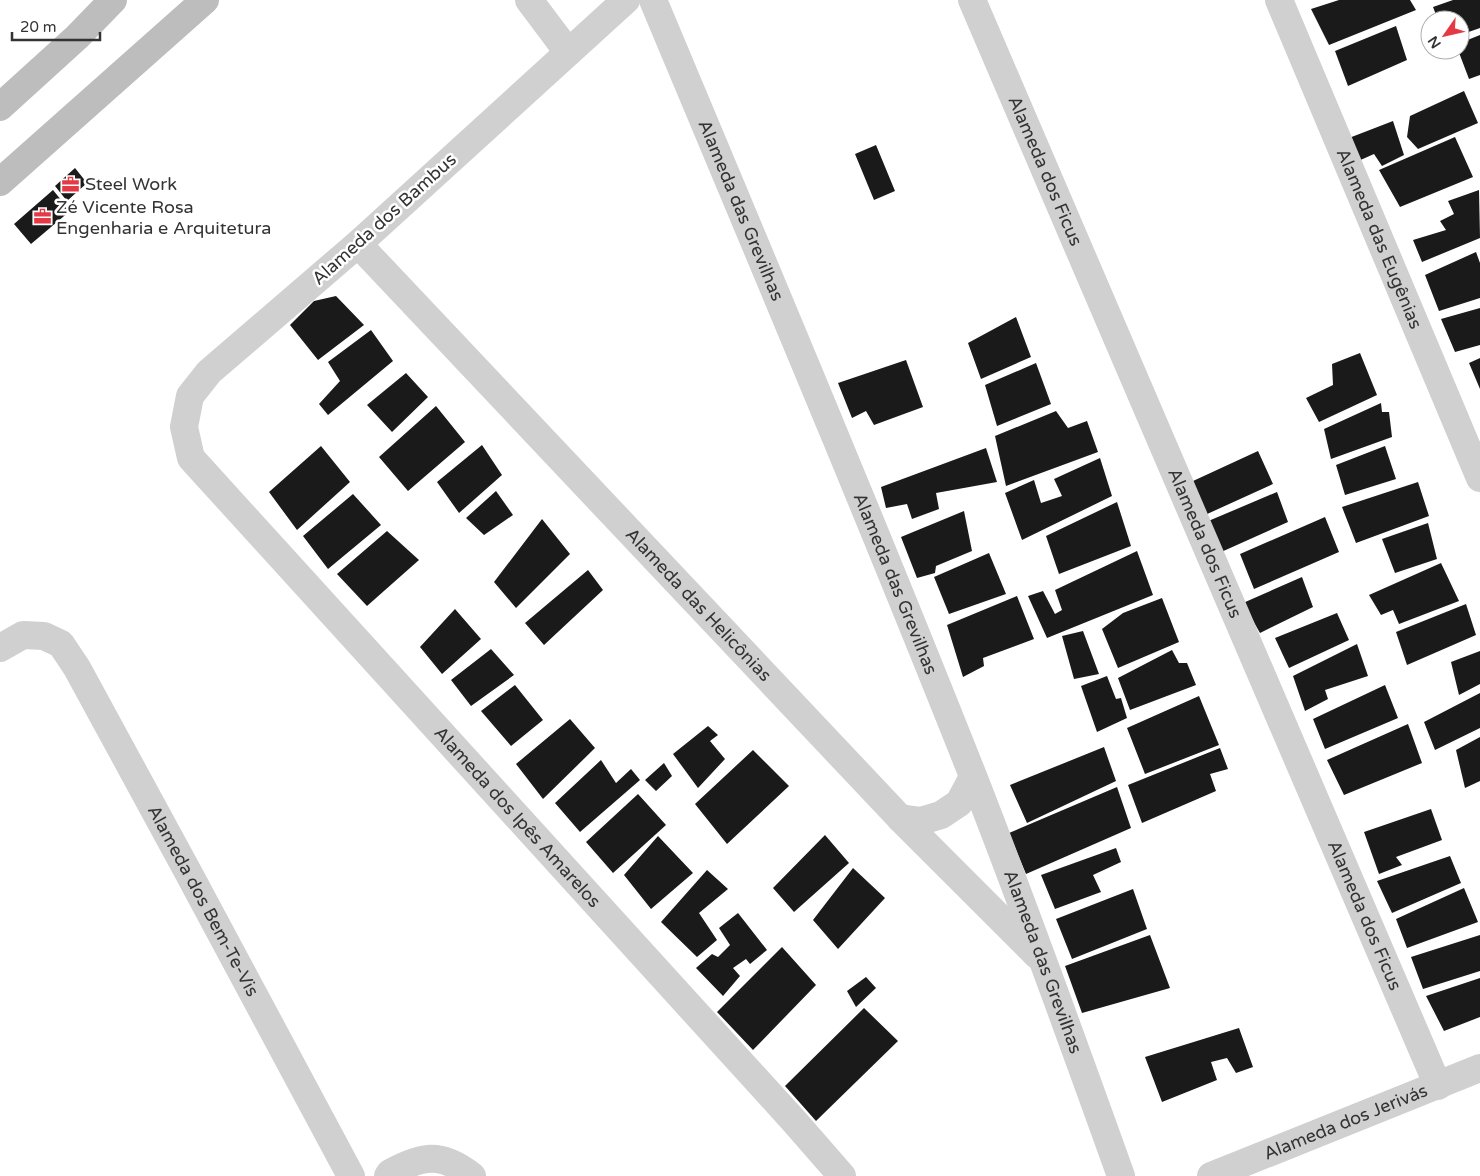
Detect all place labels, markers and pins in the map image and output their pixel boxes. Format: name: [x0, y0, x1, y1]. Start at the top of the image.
place label: Steel Work: [85, 173, 177, 195]
office icon: Steel Work: [61, 174, 81, 194]
place label: Zé Vicente Rosa Engenharia e Arquitetura: [56, 196, 271, 239]
office icon: Zé Vicente Rosa Engenharia e Arquitetura: [32, 207, 52, 227]

